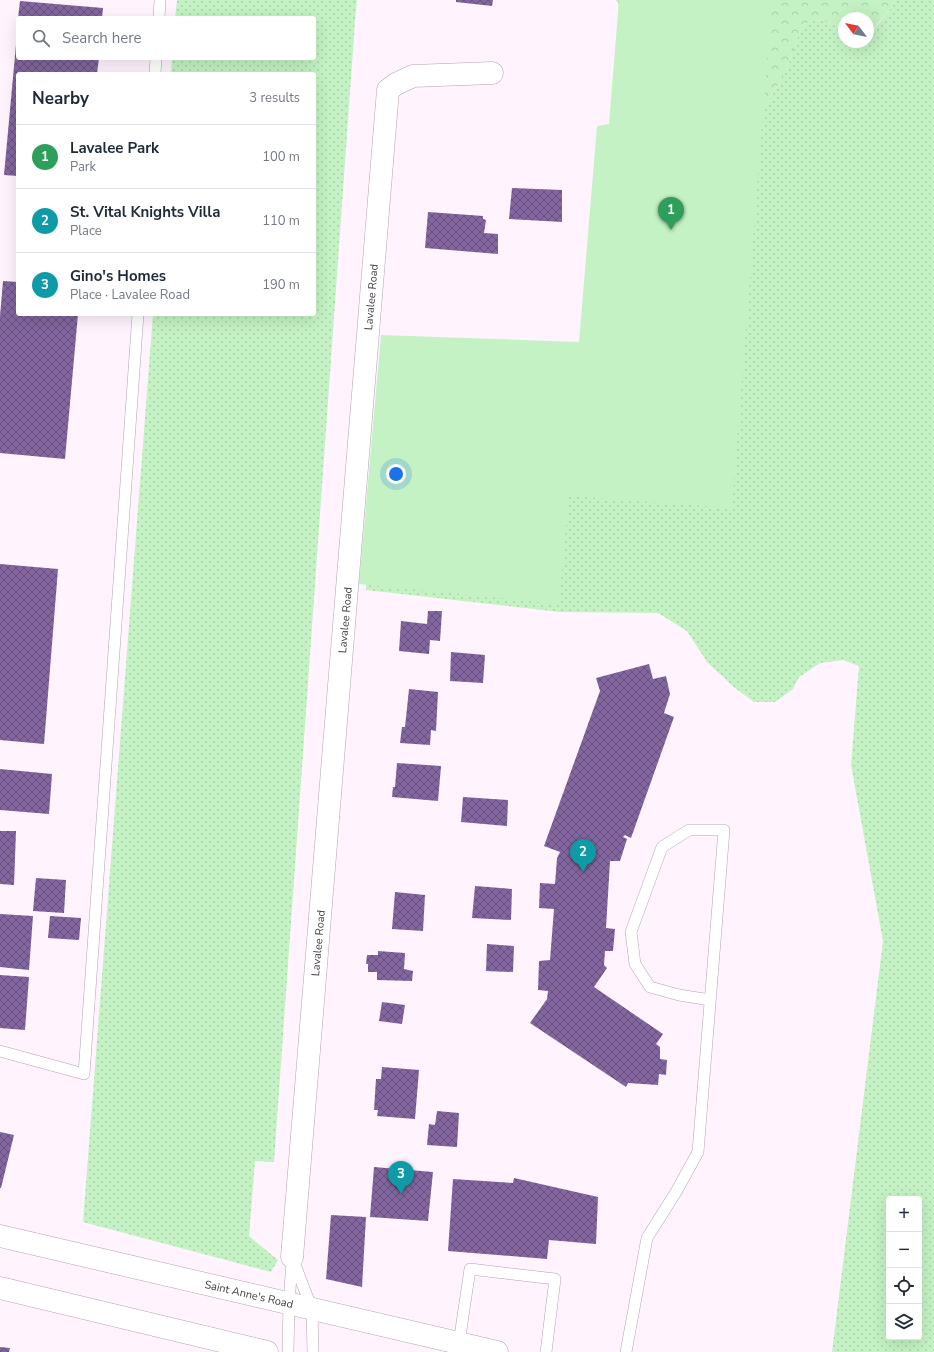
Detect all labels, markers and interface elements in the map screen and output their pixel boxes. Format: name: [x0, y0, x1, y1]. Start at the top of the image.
north arrow: [838, 12, 874, 48]
search box: [16, 16, 316, 60]
icon: search: [30, 27, 52, 49]
text: Search here: [62, 28, 142, 48]
text: Nearby: [32, 87, 89, 110]
text: 3 results: [249, 89, 300, 107]
text: Lavalee Park: [70, 138, 159, 158]
text: 1: [41, 148, 49, 166]
text: 100 m: [262, 148, 300, 166]
text: Park: [70, 158, 96, 176]
pin: 1: [658, 197, 684, 230]
text: St. Vital Knights Villa: [70, 202, 220, 222]
text: 2: [41, 212, 49, 230]
text: 110 m: [262, 212, 300, 230]
text: Place: [70, 222, 102, 240]
street label: Lavalee Road: [361, 263, 382, 331]
text: Gino's Homes: [70, 266, 166, 286]
text: 3: [41, 276, 49, 294]
text: 190 m: [262, 276, 300, 294]
text: Place · Lavalee Road: [70, 286, 190, 304]
your location: [386, 464, 406, 484]
street label: Lavalee Road: [335, 586, 356, 654]
pin: 2: [570, 839, 596, 872]
street label: Lavalee Road: [308, 909, 329, 977]
pin: 3: [388, 1161, 414, 1194]
map controls: [886, 1196, 922, 1340]
button: +: [886, 1196, 922, 1232]
button: −: [886, 1232, 922, 1268]
button: locate: [886, 1268, 922, 1304]
street label: Saint Anne's Road: [203, 1277, 295, 1312]
button: layers: [886, 1304, 922, 1340]

